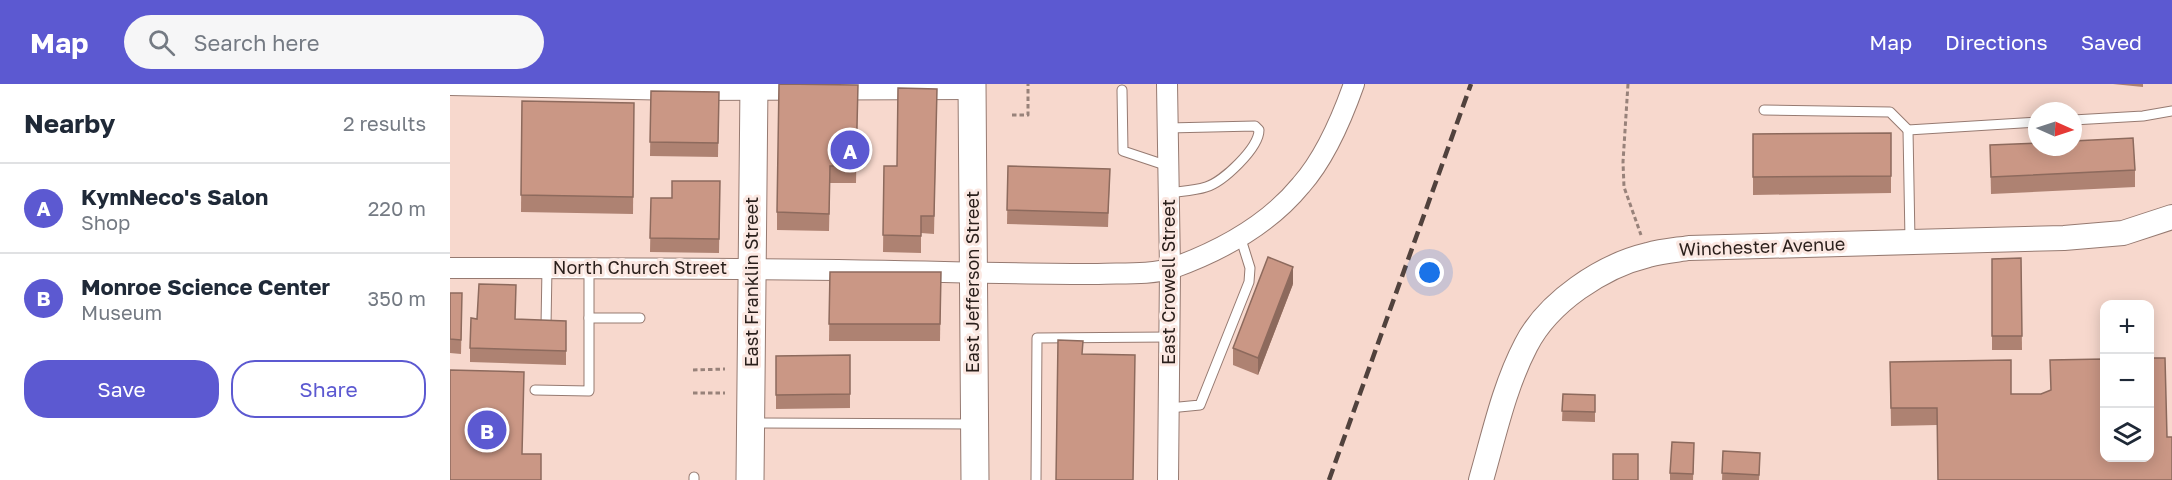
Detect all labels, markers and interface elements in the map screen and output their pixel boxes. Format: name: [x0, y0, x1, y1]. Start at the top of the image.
search box: [124, 15, 544, 69]
text: Map: [30, 26, 88, 59]
icon: search: [145, 26, 178, 59]
text: Search here: [193, 29, 319, 56]
text: Map: [1869, 29, 1912, 55]
text: Directions: [1945, 29, 2048, 55]
text: Saved: [2081, 29, 2142, 55]
north arrow: [2028, 102, 2082, 156]
text: Nearby: [24, 108, 115, 139]
text: 2 results: [343, 111, 426, 135]
pin: A: [830, 128, 870, 172]
text: KymNeco's Salon: [81, 183, 268, 210]
street label: East Jefferson Street: [961, 191, 983, 373]
text: A: [36, 196, 51, 220]
text: 220 m: [368, 196, 426, 220]
street label: East Franklin Street: [740, 197, 762, 367]
street label: East Crowell Street: [1157, 199, 1179, 365]
text: Shop: [81, 210, 130, 234]
street label: Winchester Avenue: [1678, 232, 1846, 260]
street label: North Church Street: [553, 256, 727, 278]
your location: [1415, 258, 1444, 287]
text: Monroe Science Center: [81, 273, 330, 300]
text: B: [36, 286, 51, 310]
text: 350 m: [368, 286, 426, 310]
text: Museum: [81, 300, 162, 324]
map controls: [2100, 300, 2154, 462]
button: +: [2100, 300, 2154, 354]
button: −: [2100, 354, 2154, 408]
button: Save: [24, 360, 219, 418]
button: Share: [231, 360, 426, 418]
pin: B: [468, 408, 507, 452]
button: layers: [2100, 408, 2154, 462]

